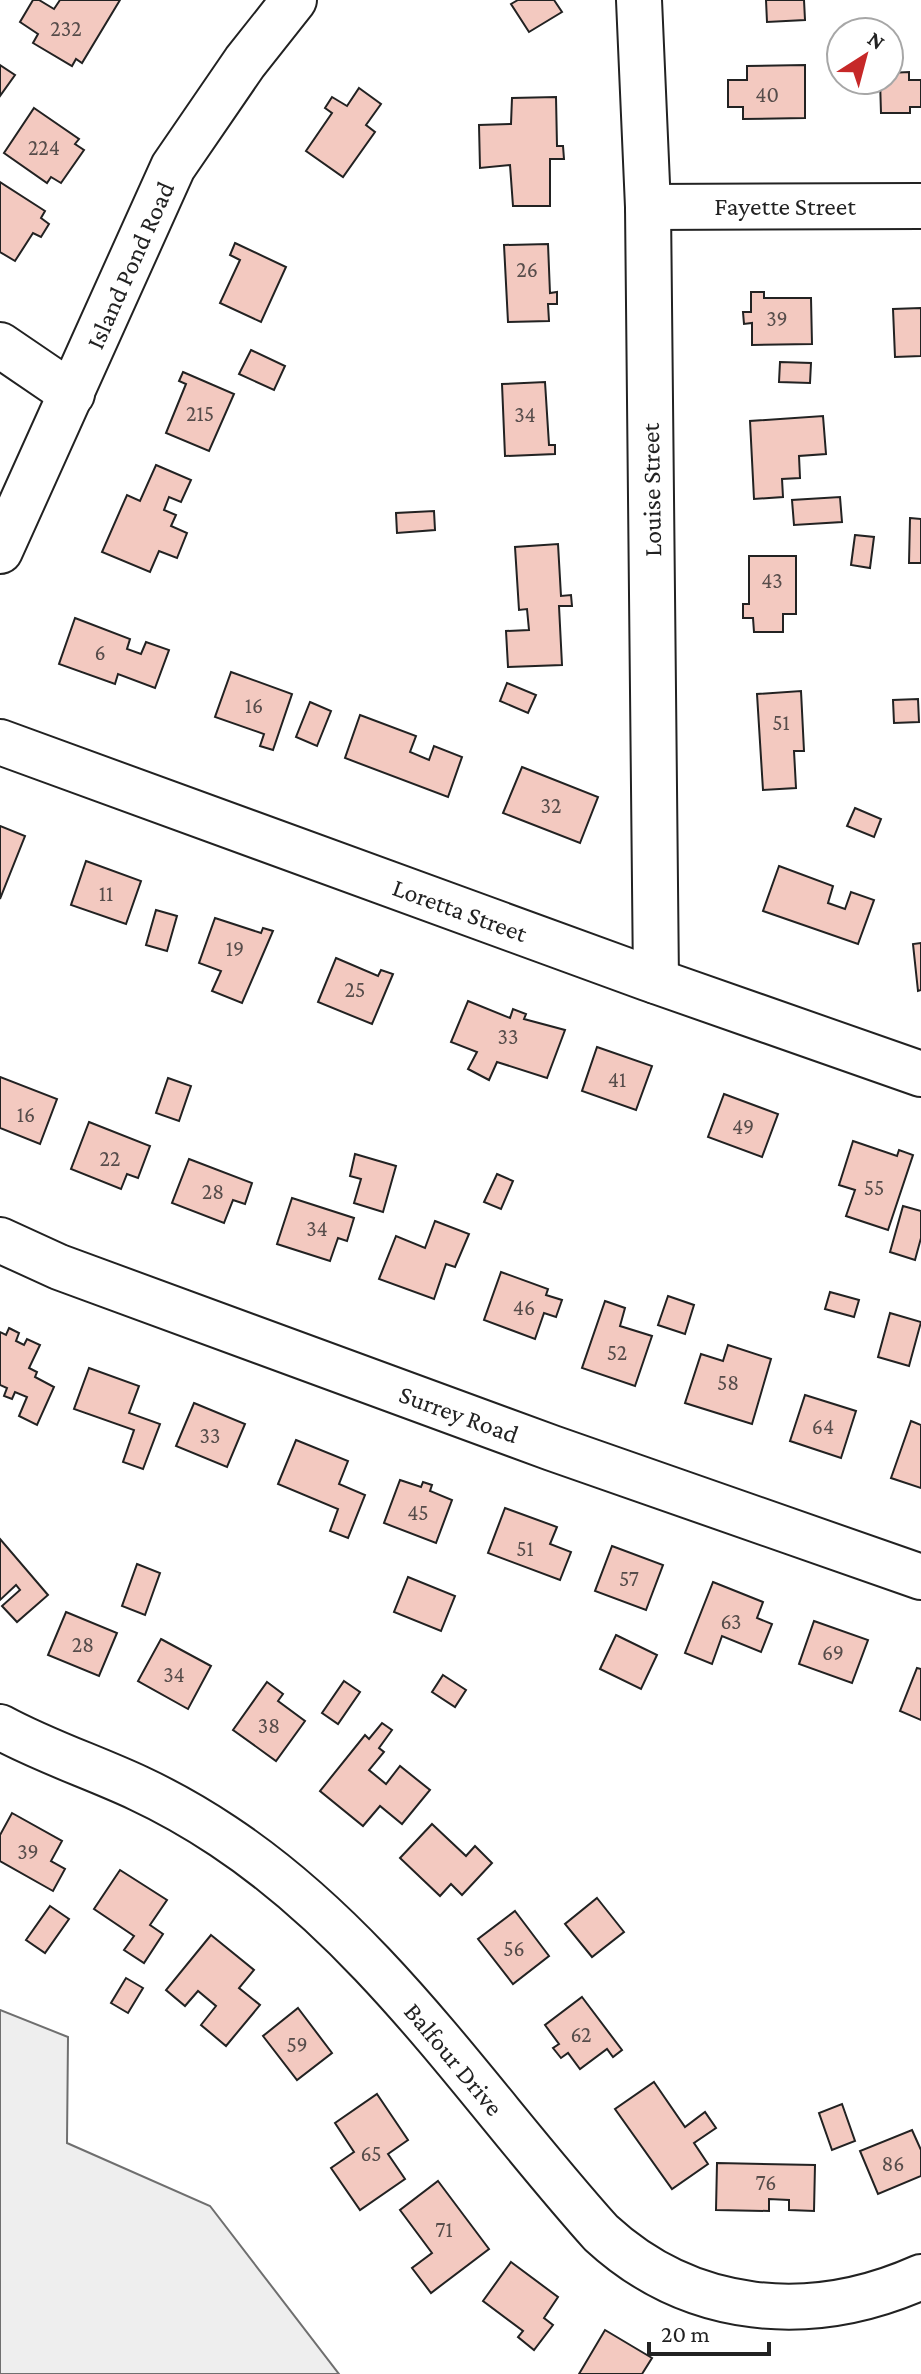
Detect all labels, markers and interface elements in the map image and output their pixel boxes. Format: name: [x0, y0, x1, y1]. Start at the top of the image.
house number: 232: [50, 16, 82, 41]
north arrow: [825, 16, 905, 96]
text: N: [863, 26, 890, 55]
house number: 40: [755, 82, 779, 107]
house number: 224: [28, 135, 60, 160]
street label: Island Pond Road: [81, 177, 180, 353]
street label: Fayette Street: [714, 192, 856, 221]
house number: 26: [516, 257, 538, 282]
house number: 39: [766, 306, 788, 331]
house number: 215: [186, 401, 214, 426]
house number: 34: [514, 402, 536, 427]
street label: Louise Street: [636, 422, 667, 557]
house number: 43: [761, 568, 783, 593]
house number: 6: [94, 640, 106, 665]
house number: 16: [245, 693, 263, 718]
house number: 51: [772, 710, 790, 735]
house number: 32: [541, 793, 561, 818]
street label: Loretta Street: [389, 873, 531, 948]
house number: 11: [99, 881, 113, 906]
house number: 19: [226, 936, 244, 961]
house number: 25: [345, 977, 365, 1002]
house number: 33: [498, 1024, 518, 1049]
house number: 41: [608, 1067, 626, 1092]
house number: 16: [17, 1102, 35, 1127]
house number: 49: [732, 1114, 754, 1139]
house number: 22: [100, 1146, 120, 1171]
house number: 55: [864, 1175, 884, 1200]
house number: 28: [202, 1179, 224, 1204]
house number: 34: [306, 1216, 328, 1241]
house number: 46: [513, 1295, 535, 1320]
house number: 52: [607, 1340, 627, 1365]
house number: 58: [717, 1370, 739, 1395]
street label: Surrey Road: [395, 1379, 523, 1450]
house number: 64: [812, 1414, 834, 1439]
house number: 33: [200, 1423, 220, 1448]
house number: 45: [407, 1500, 429, 1525]
house number: 51: [516, 1536, 534, 1561]
house number: 57: [619, 1566, 639, 1591]
house number: 63: [721, 1609, 741, 1634]
house number: 28: [72, 1632, 94, 1657]
house number: 69: [822, 1640, 844, 1665]
house number: 34: [163, 1662, 185, 1687]
house number: 38: [258, 1713, 280, 1738]
house number: 39: [17, 1839, 39, 1864]
house number: 56: [503, 1936, 525, 1961]
street label: Balfour Drive: [398, 1997, 509, 2121]
house number: 62: [570, 2022, 592, 2047]
house number: 59: [286, 2032, 308, 2057]
house number: 65: [360, 2141, 382, 2166]
house number: 86: [881, 2151, 905, 2176]
house number: 76: [755, 2170, 777, 2195]
house number: 71: [435, 2217, 453, 2242]
scale bar: [649, 2306, 769, 2356]
text: 20 m: [661, 2320, 710, 2347]

